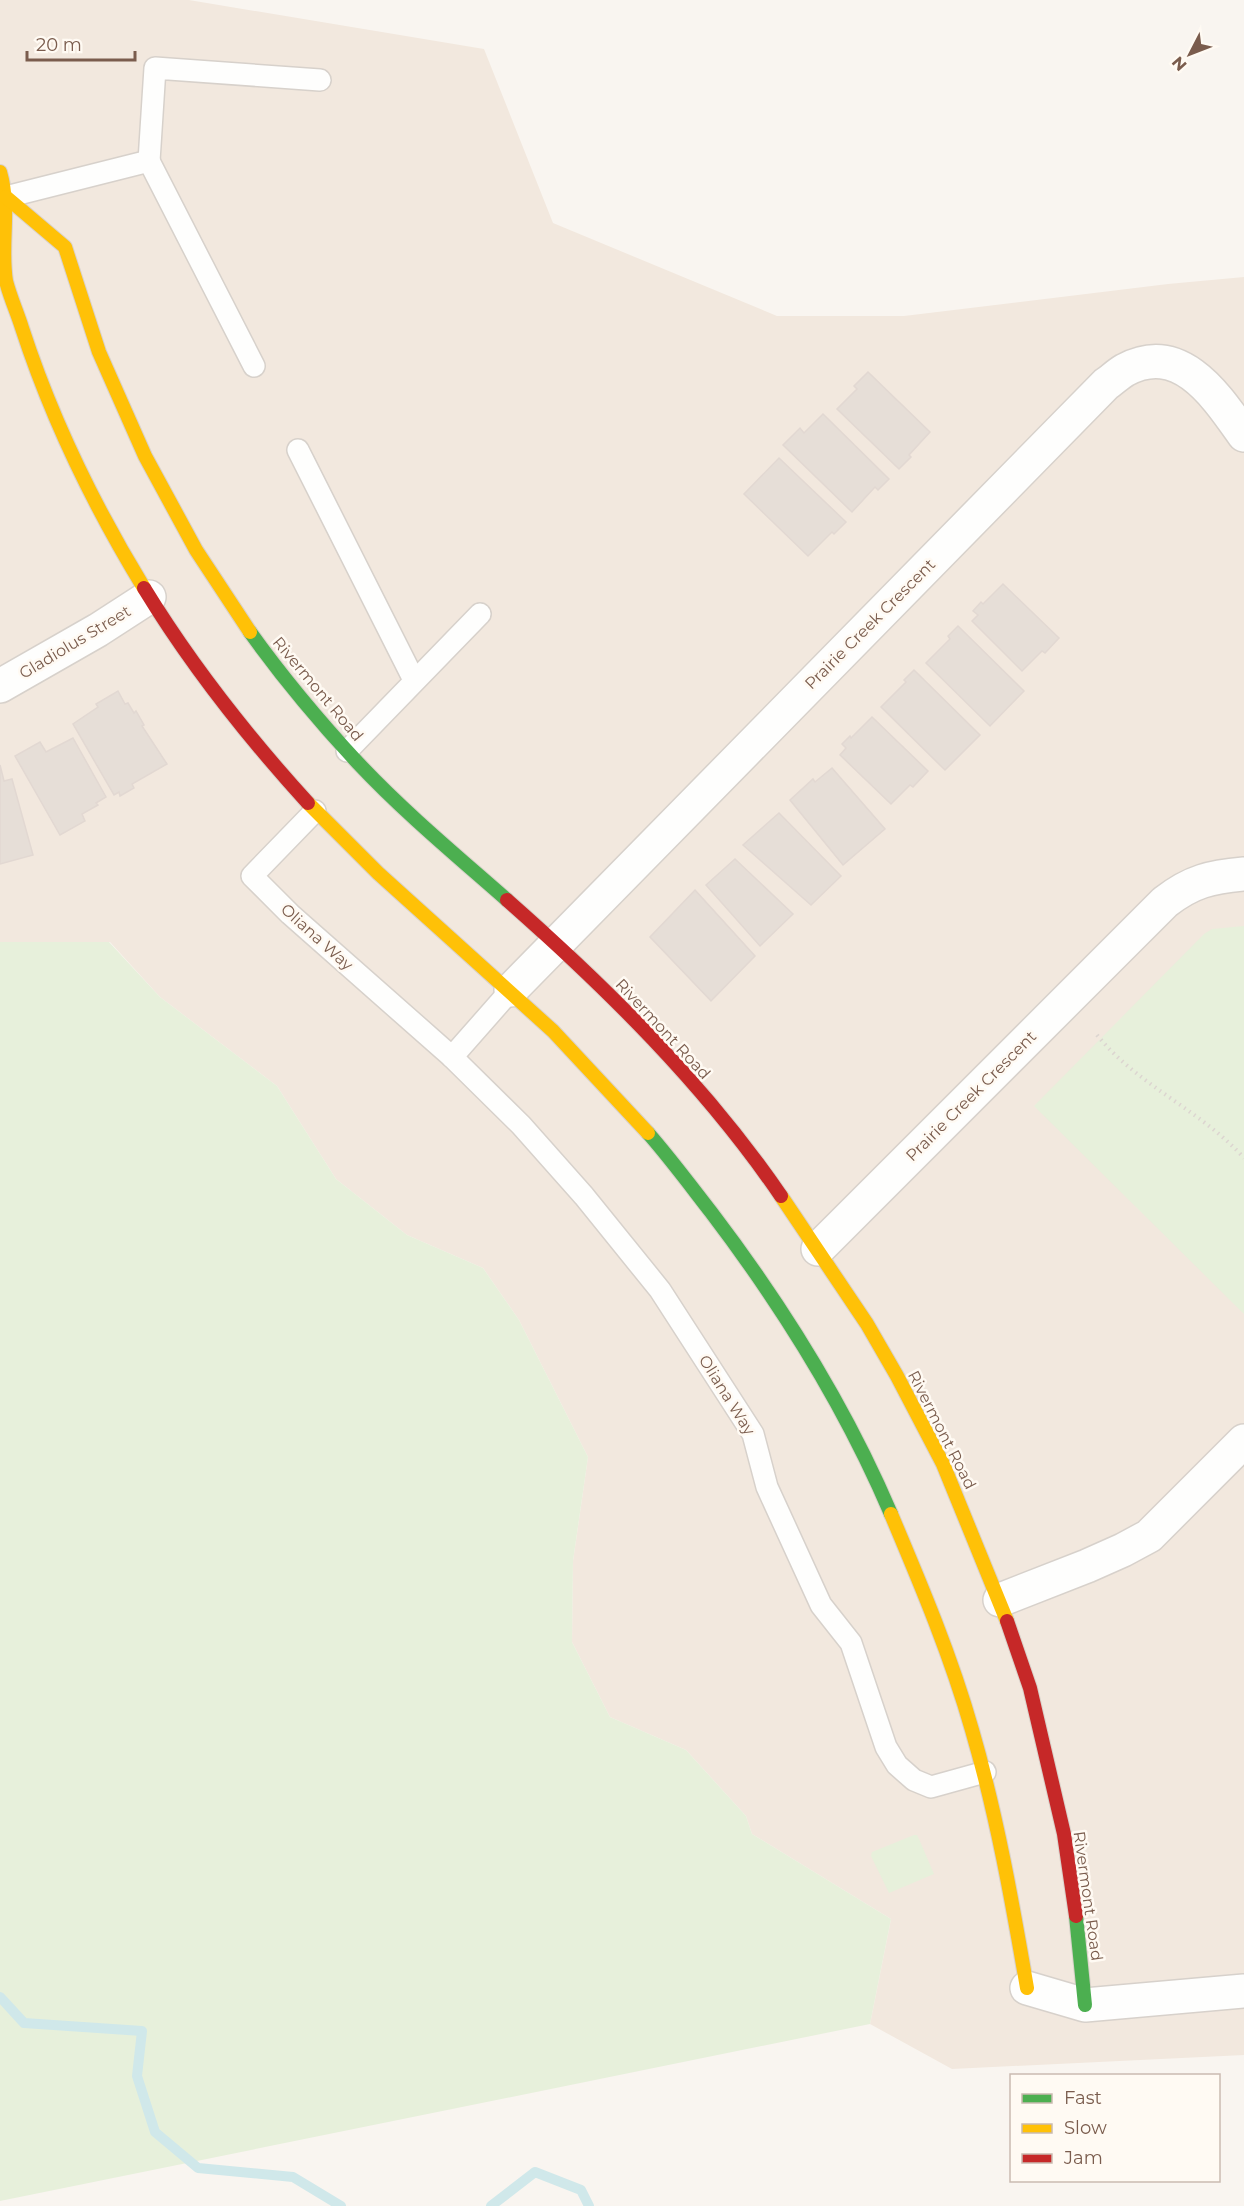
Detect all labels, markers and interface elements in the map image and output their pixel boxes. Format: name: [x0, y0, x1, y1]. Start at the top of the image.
scale bar: [27, 24, 135, 62]
north arrow: [1160, 24, 1220, 84]
text: 20 m: [36, 34, 82, 56]
text: N: [1168, 53, 1191, 75]
street label: Prairie Creek Crescent: [801, 554, 940, 693]
street label: Gladiolus Street: [16, 601, 135, 683]
street label: Rivermont Road: [269, 633, 367, 745]
street label: Oliana Way: [277, 900, 357, 975]
street label: Rivermont Road: [612, 975, 714, 1083]
street label: Prairie Creek Crescent: [902, 1026, 1041, 1165]
street label: Oliana Way: [695, 1352, 759, 1439]
street label: Rivermont Road: [904, 1368, 980, 1492]
street label: Rivermont Road: [1070, 1830, 1106, 1962]
legend: [1010, 2074, 1220, 2182]
text: Fast: [1064, 2087, 1102, 2109]
text: Slow: [1064, 2117, 1107, 2139]
text: Jam: [1063, 2147, 1103, 2169]

